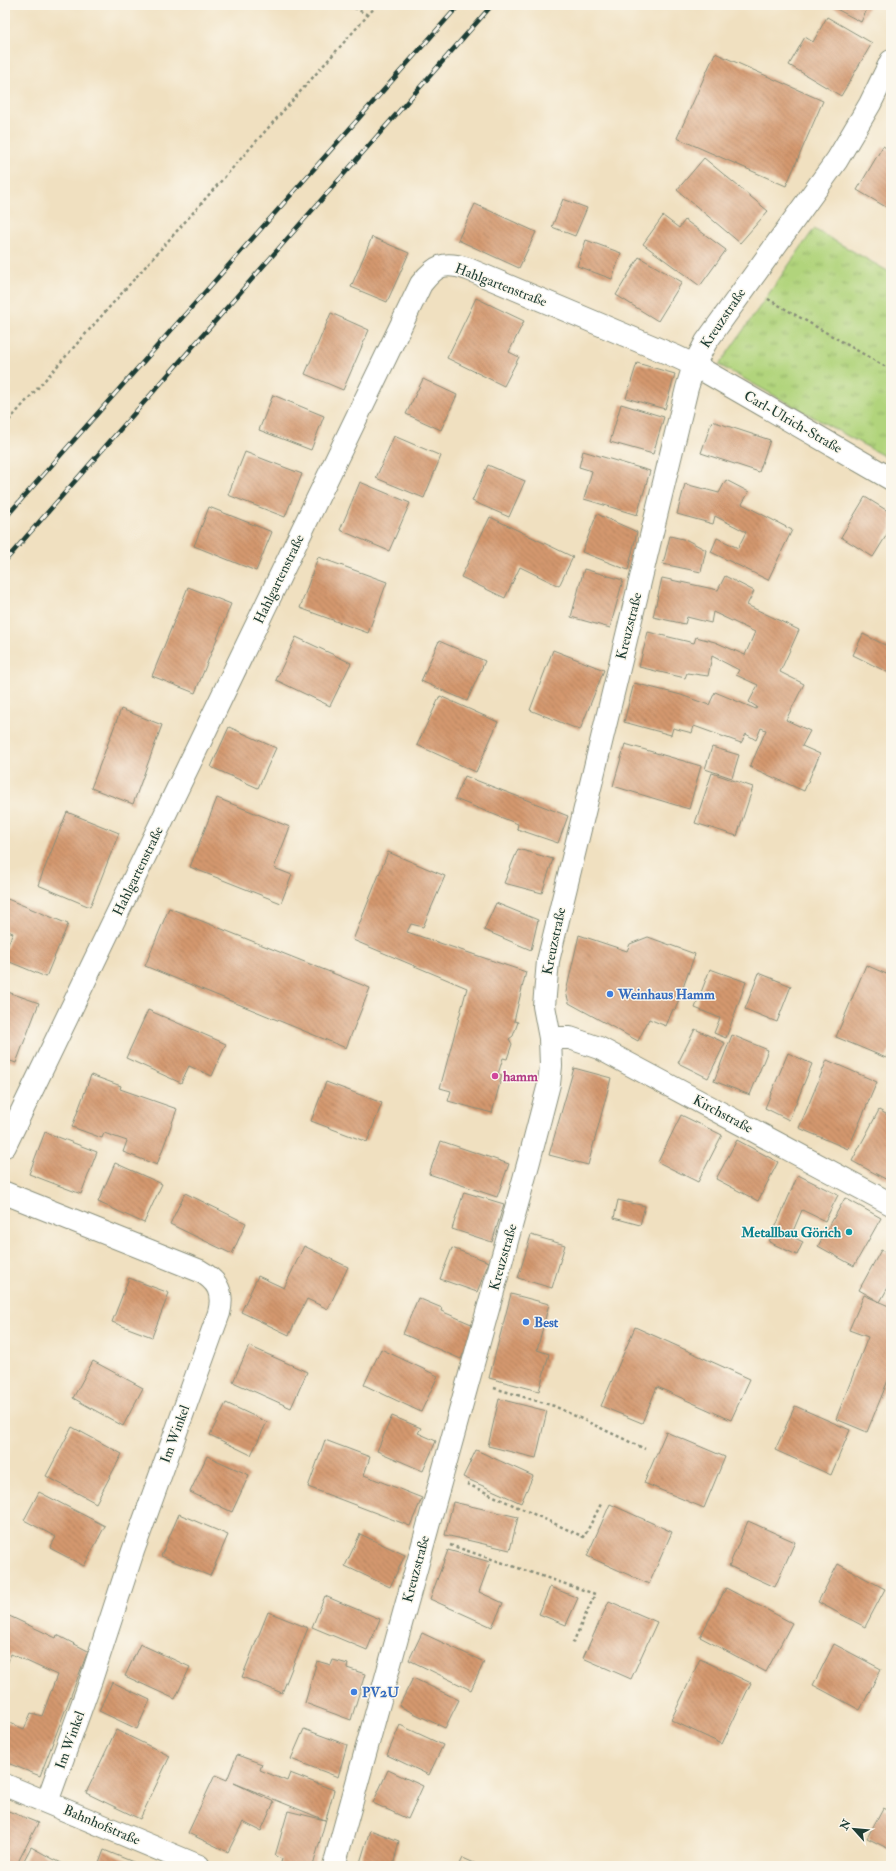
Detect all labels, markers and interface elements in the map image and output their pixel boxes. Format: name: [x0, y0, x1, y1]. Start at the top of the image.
street label: Hahlgartenstraße: [453, 260, 550, 310]
street label: Kreuzstraße: [697, 285, 749, 351]
street label: Carl-Ulrich-Straße: [741, 387, 845, 457]
street label: Hahlgartenstraße: [250, 531, 308, 626]
street label: Kreuzstraße: [612, 591, 646, 661]
street label: Hahlgartenstraße: [109, 823, 167, 918]
street label: Kreuzstraße: [539, 906, 569, 976]
place label: Weinhaus Hamm: [617, 986, 715, 1003]
marker: Weinhaus Hamm: [605, 989, 615, 999]
place label: hamm: [503, 1068, 538, 1085]
marker: hamm: [490, 1071, 500, 1081]
street label: Kirchstraße: [690, 1091, 756, 1137]
street label: Kreuzstraße: [485, 1222, 521, 1292]
place label: Metallbau Görich: [740, 1224, 842, 1241]
marker: Metallbau Görich: [844, 1227, 854, 1237]
place label: Best: [534, 1314, 559, 1331]
marker: Best: [521, 1317, 531, 1327]
street label: Im Winkel: [157, 1402, 193, 1465]
street label: Kreuzstraße: [399, 1534, 433, 1604]
place label: PV2U: [362, 1684, 399, 1701]
marker: PV2U: [349, 1687, 359, 1697]
street label: Im Winkel: [52, 1708, 88, 1771]
street label: Bahnhofstraße: [61, 1801, 143, 1849]
north arrow: [834, 1809, 874, 1849]
text: N: [837, 1816, 854, 1833]

